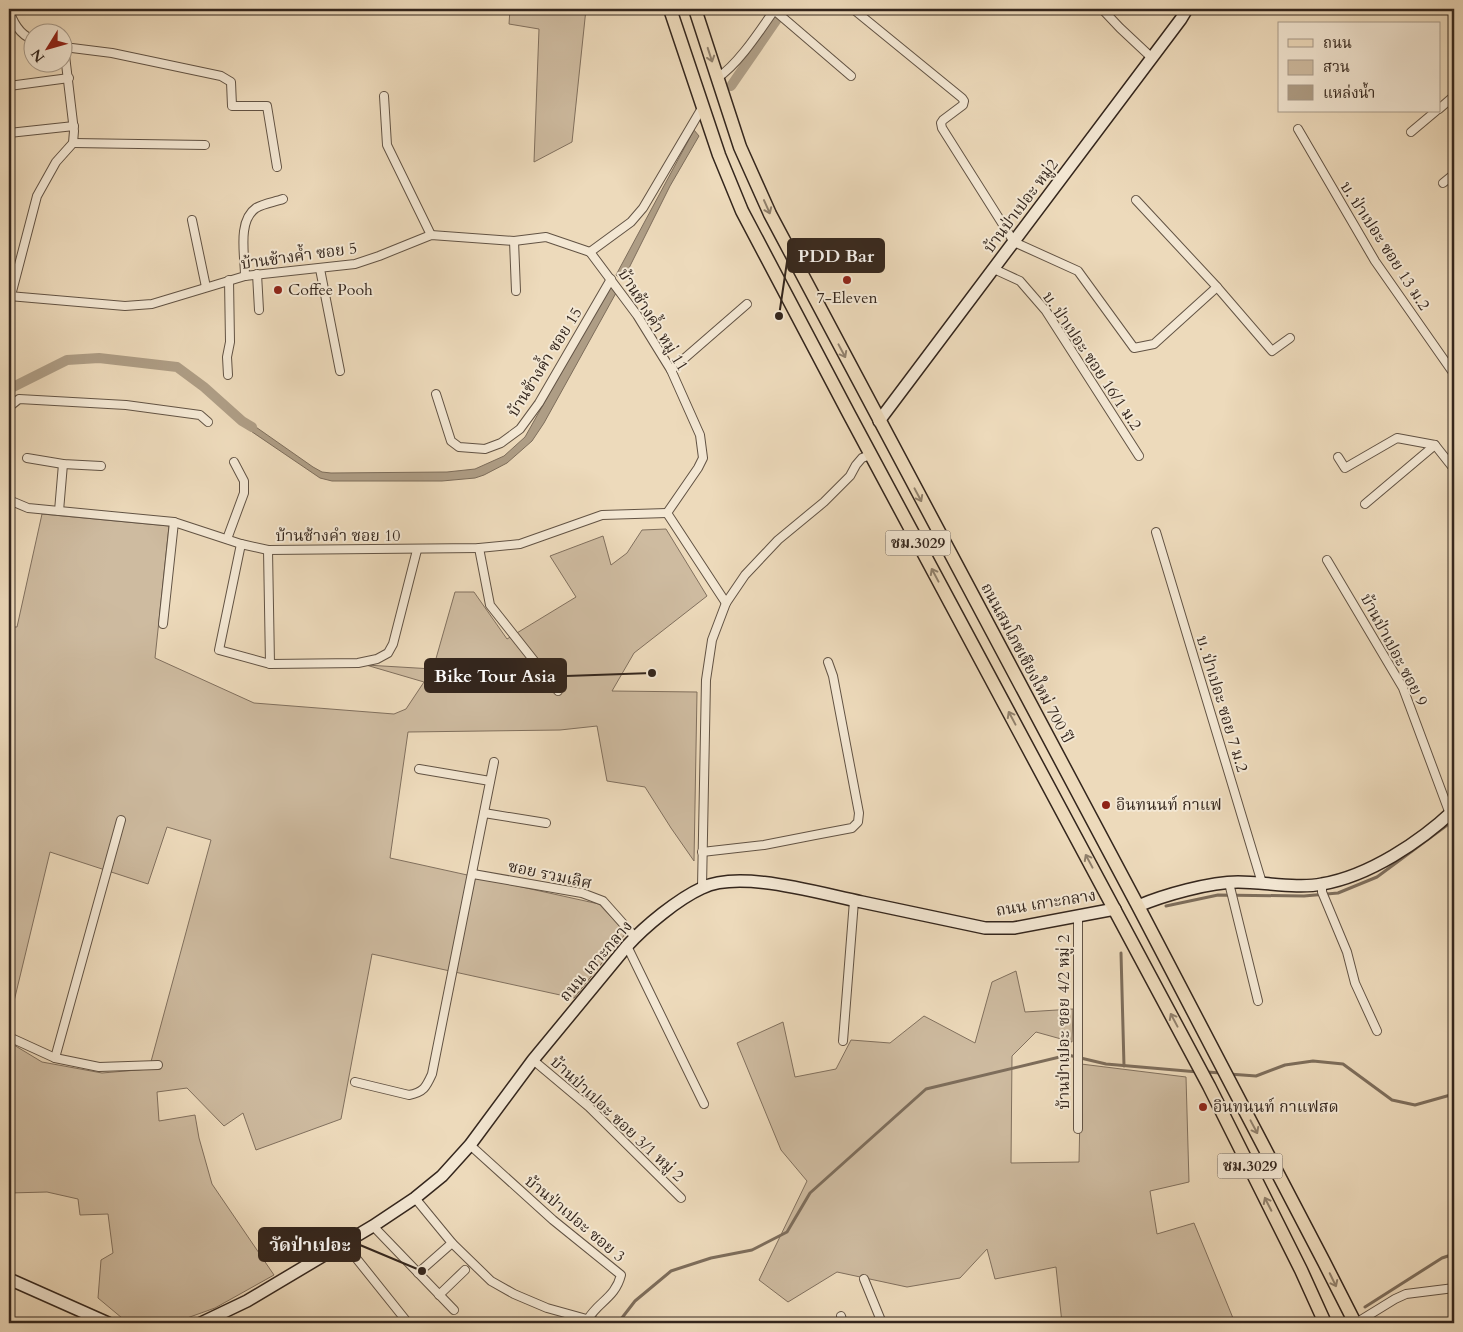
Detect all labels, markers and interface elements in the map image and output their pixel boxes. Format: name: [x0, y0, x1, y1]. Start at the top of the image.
north arrow: [22, 22, 72, 72]
legend: [1278, 22, 1440, 112]
text: ถนน: [1323, 33, 1352, 53]
text: N: [27, 45, 49, 66]
one-way arrow: [705, 47, 715, 63]
text: สวน: [1323, 57, 1350, 77]
text: แหล่งน้ำ: [1323, 82, 1375, 103]
street label: บ้านป่าเปอะ หมู่2: [978, 155, 1064, 257]
street label: บ. ป่าเปอะ ซอย 13 ม.2: [1335, 177, 1435, 315]
one-way arrow: [762, 199, 772, 214]
street label: บ้านช้างค้ำ ซอย 5: [239, 236, 358, 275]
callout: PDD Bar: [788, 239, 884, 272]
text: PDD Bar: [798, 244, 875, 269]
street label: บ้านช้างค้ำ หมู่ 11: [613, 264, 694, 375]
marker: 7-Eleven: [841, 274, 853, 286]
place label: Coffee Pooh: [288, 279, 373, 301]
marker: Coffee Pooh: [272, 284, 284, 296]
place label: 7-Eleven: [817, 287, 878, 309]
street label: บ. ป่าเปอะ ซอย 16/1 ม.2: [1037, 287, 1147, 435]
street label: บ้านช้างค้ำ ซอย 15: [502, 303, 587, 421]
one-way arrow: [838, 343, 847, 358]
one-way arrow: [913, 487, 923, 502]
street label: บ้านช้างคำ ซอย 10: [275, 525, 401, 547]
road number: ชม.3029: [886, 530, 950, 556]
one-way arrow: [930, 568, 939, 583]
street label: ถนนสมโภชเชียงใหม่ 700 ปี: [975, 579, 1079, 747]
street label: บ้านป่าเปอะ ซอย 9: [1355, 590, 1433, 710]
street label: บ. ป่าเปอะ ซอย 7 ม.2: [1191, 633, 1253, 775]
callout: Bike Tour Asia: [425, 659, 566, 692]
text: Bike Tour Asia: [434, 664, 556, 689]
one-way arrow: [1007, 711, 1016, 726]
place label: อินทนนท์ กาแฟ: [1116, 794, 1222, 816]
marker: อินทนนท์ กาแฟ: [1100, 799, 1112, 811]
one-way arrow: [1084, 854, 1093, 869]
street label: ซอย รวมเลิศ: [506, 855, 594, 895]
street label: ถนน เกาะกลาง: [994, 884, 1098, 922]
street label: ถนน เกาะกลาง: [555, 916, 637, 1006]
street label: บ้านป่าเปอะ ซอย 4/2 หมู่ 2: [1053, 934, 1075, 1110]
one-way arrow: [1169, 1012, 1179, 1027]
street label: บ้านป่าเปอะ ซอย 3/1 หมู่ 2: [545, 1051, 689, 1187]
place label: อินทนนท์ กาแฟสด: [1213, 1096, 1339, 1118]
marker: อินทนนท์ กาแฟสด: [1197, 1101, 1209, 1113]
one-way arrow: [1250, 1119, 1259, 1134]
road number: ชม.3029: [1218, 1154, 1282, 1178]
street label: บ้านป่าเปอะ ซอย 3: [520, 1171, 630, 1267]
one-way arrow: [1263, 1197, 1272, 1212]
callout: วัดป่าเปอะ: [259, 1228, 360, 1261]
text: วัดป่าเปอะ: [269, 1233, 351, 1258]
one-way arrow: [1329, 1272, 1339, 1287]

